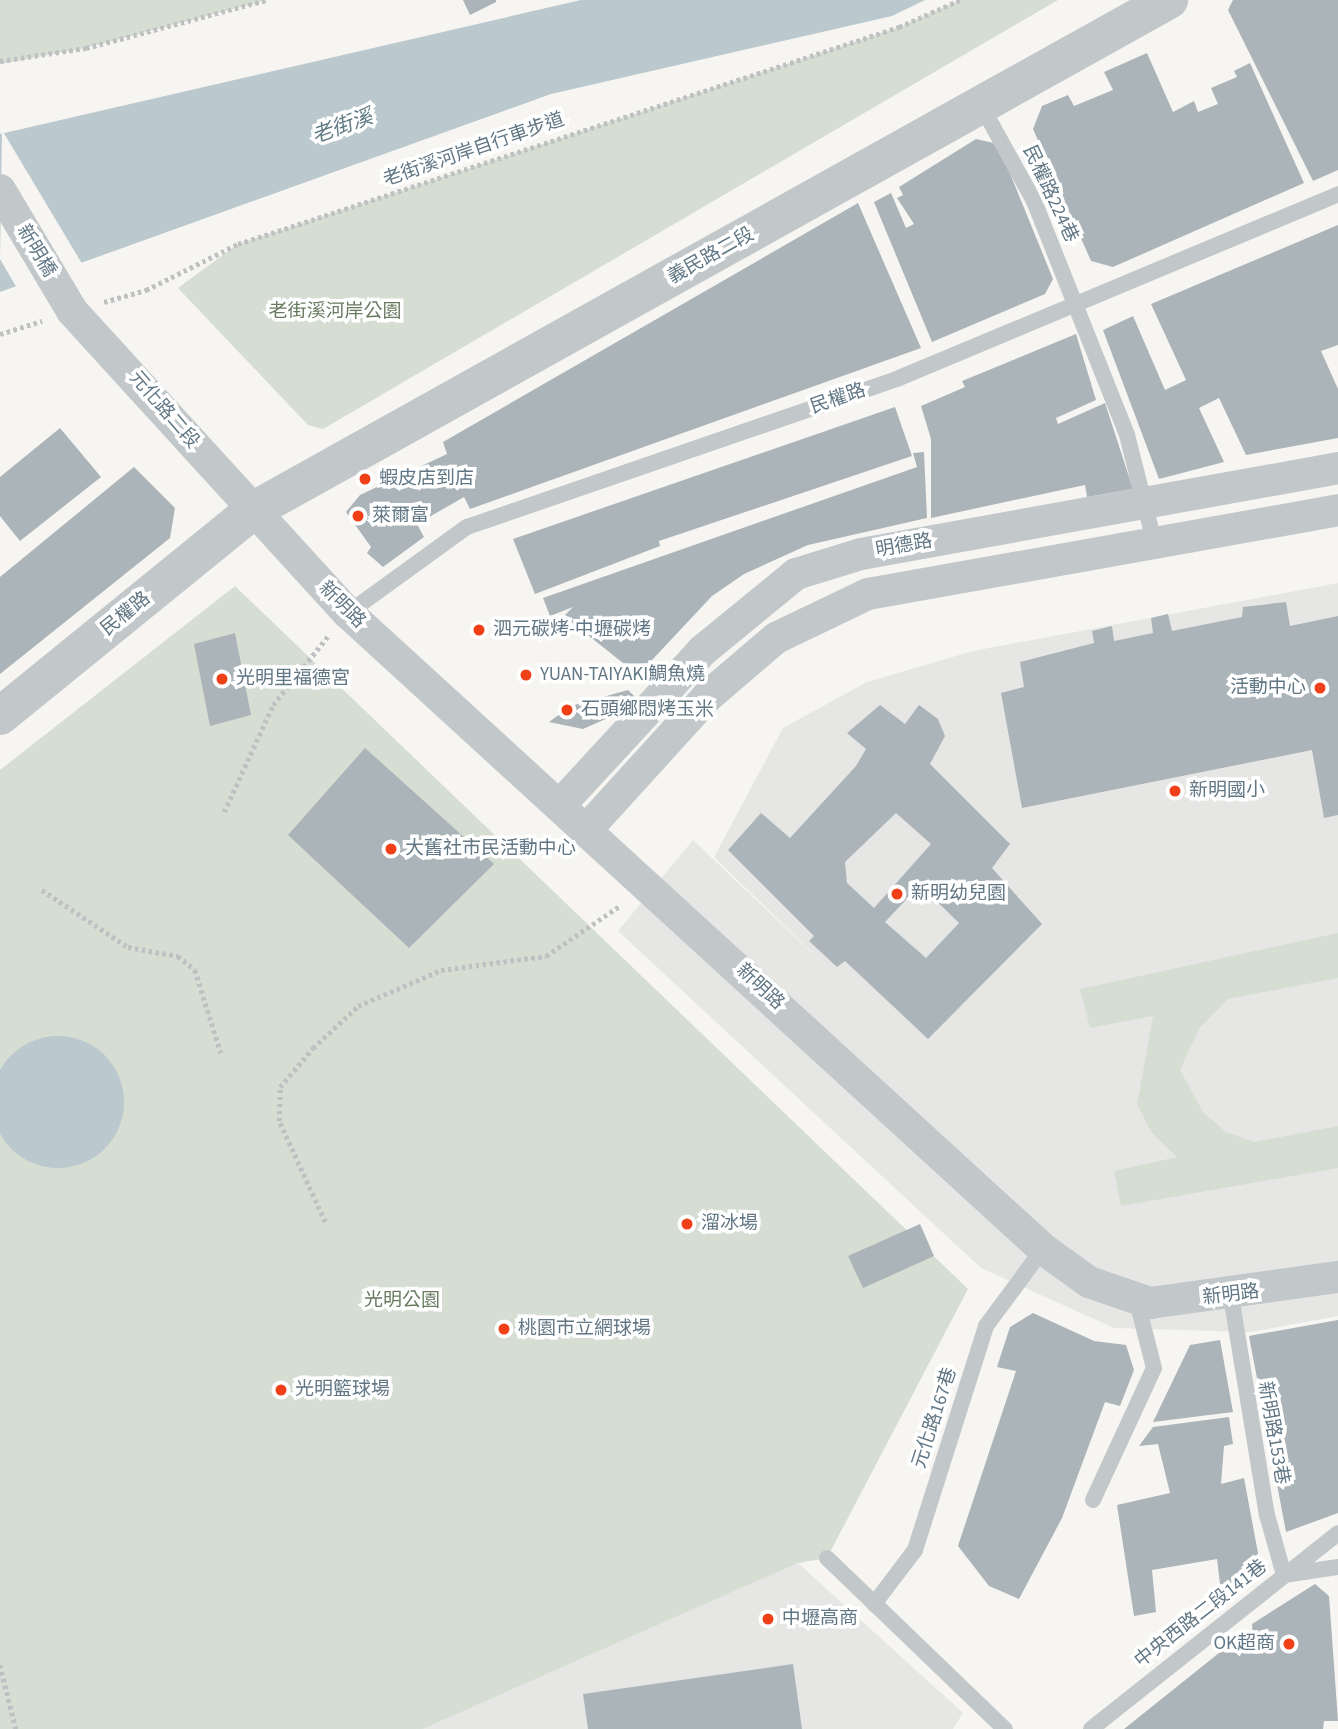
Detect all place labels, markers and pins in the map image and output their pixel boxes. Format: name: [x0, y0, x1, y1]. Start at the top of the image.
place label: 蝦皮店到店: [379, 468, 474, 490]
marker: 蝦皮店到店: [357, 471, 373, 487]
place label: 萊爾富: [372, 505, 429, 527]
marker: 萊爾富: [350, 508, 366, 524]
place label: 泗元碳烤-中壢碳烤: [493, 619, 651, 641]
marker: 泗元碳烤-中壢碳烤: [471, 622, 487, 638]
place label: YUAN-TAIYAKI鯛魚燒: [540, 664, 705, 686]
marker: YUAN-TAIYAKI鯛魚燒: [518, 667, 534, 683]
place label: 光明里福德宮: [236, 668, 350, 690]
marker: 光明里福德宮: [214, 671, 230, 687]
place label: 活動中心: [1230, 677, 1306, 699]
marker: 活動中心: [1312, 680, 1328, 696]
place label: 石頭鄉悶烤玉米: [581, 699, 714, 721]
marker: 石頭鄉悶烤玉米: [559, 702, 575, 718]
place label: 新明國小: [1189, 780, 1265, 802]
marker: 新明國小: [1167, 783, 1183, 799]
place label: 大舊社市民活動中心: [405, 838, 576, 860]
marker: 大舊社市民活動中心: [383, 841, 399, 857]
place label: 新明幼兒園: [911, 883, 1006, 905]
marker: 新明幼兒園: [889, 886, 905, 902]
place label: 溜冰場: [701, 1213, 758, 1235]
marker: 溜冰場: [679, 1216, 695, 1232]
place label: 桃園市立網球場: [518, 1318, 651, 1340]
marker: 桃園市立網球場: [496, 1321, 512, 1337]
place label: 光明籃球場: [295, 1379, 390, 1401]
marker: 光明籃球場: [273, 1382, 289, 1398]
place label: 中壢高商: [782, 1608, 858, 1630]
marker: 中壢高商: [760, 1611, 776, 1627]
place label: OK超商: [1213, 1633, 1275, 1655]
marker: OK超商: [1281, 1636, 1297, 1652]

